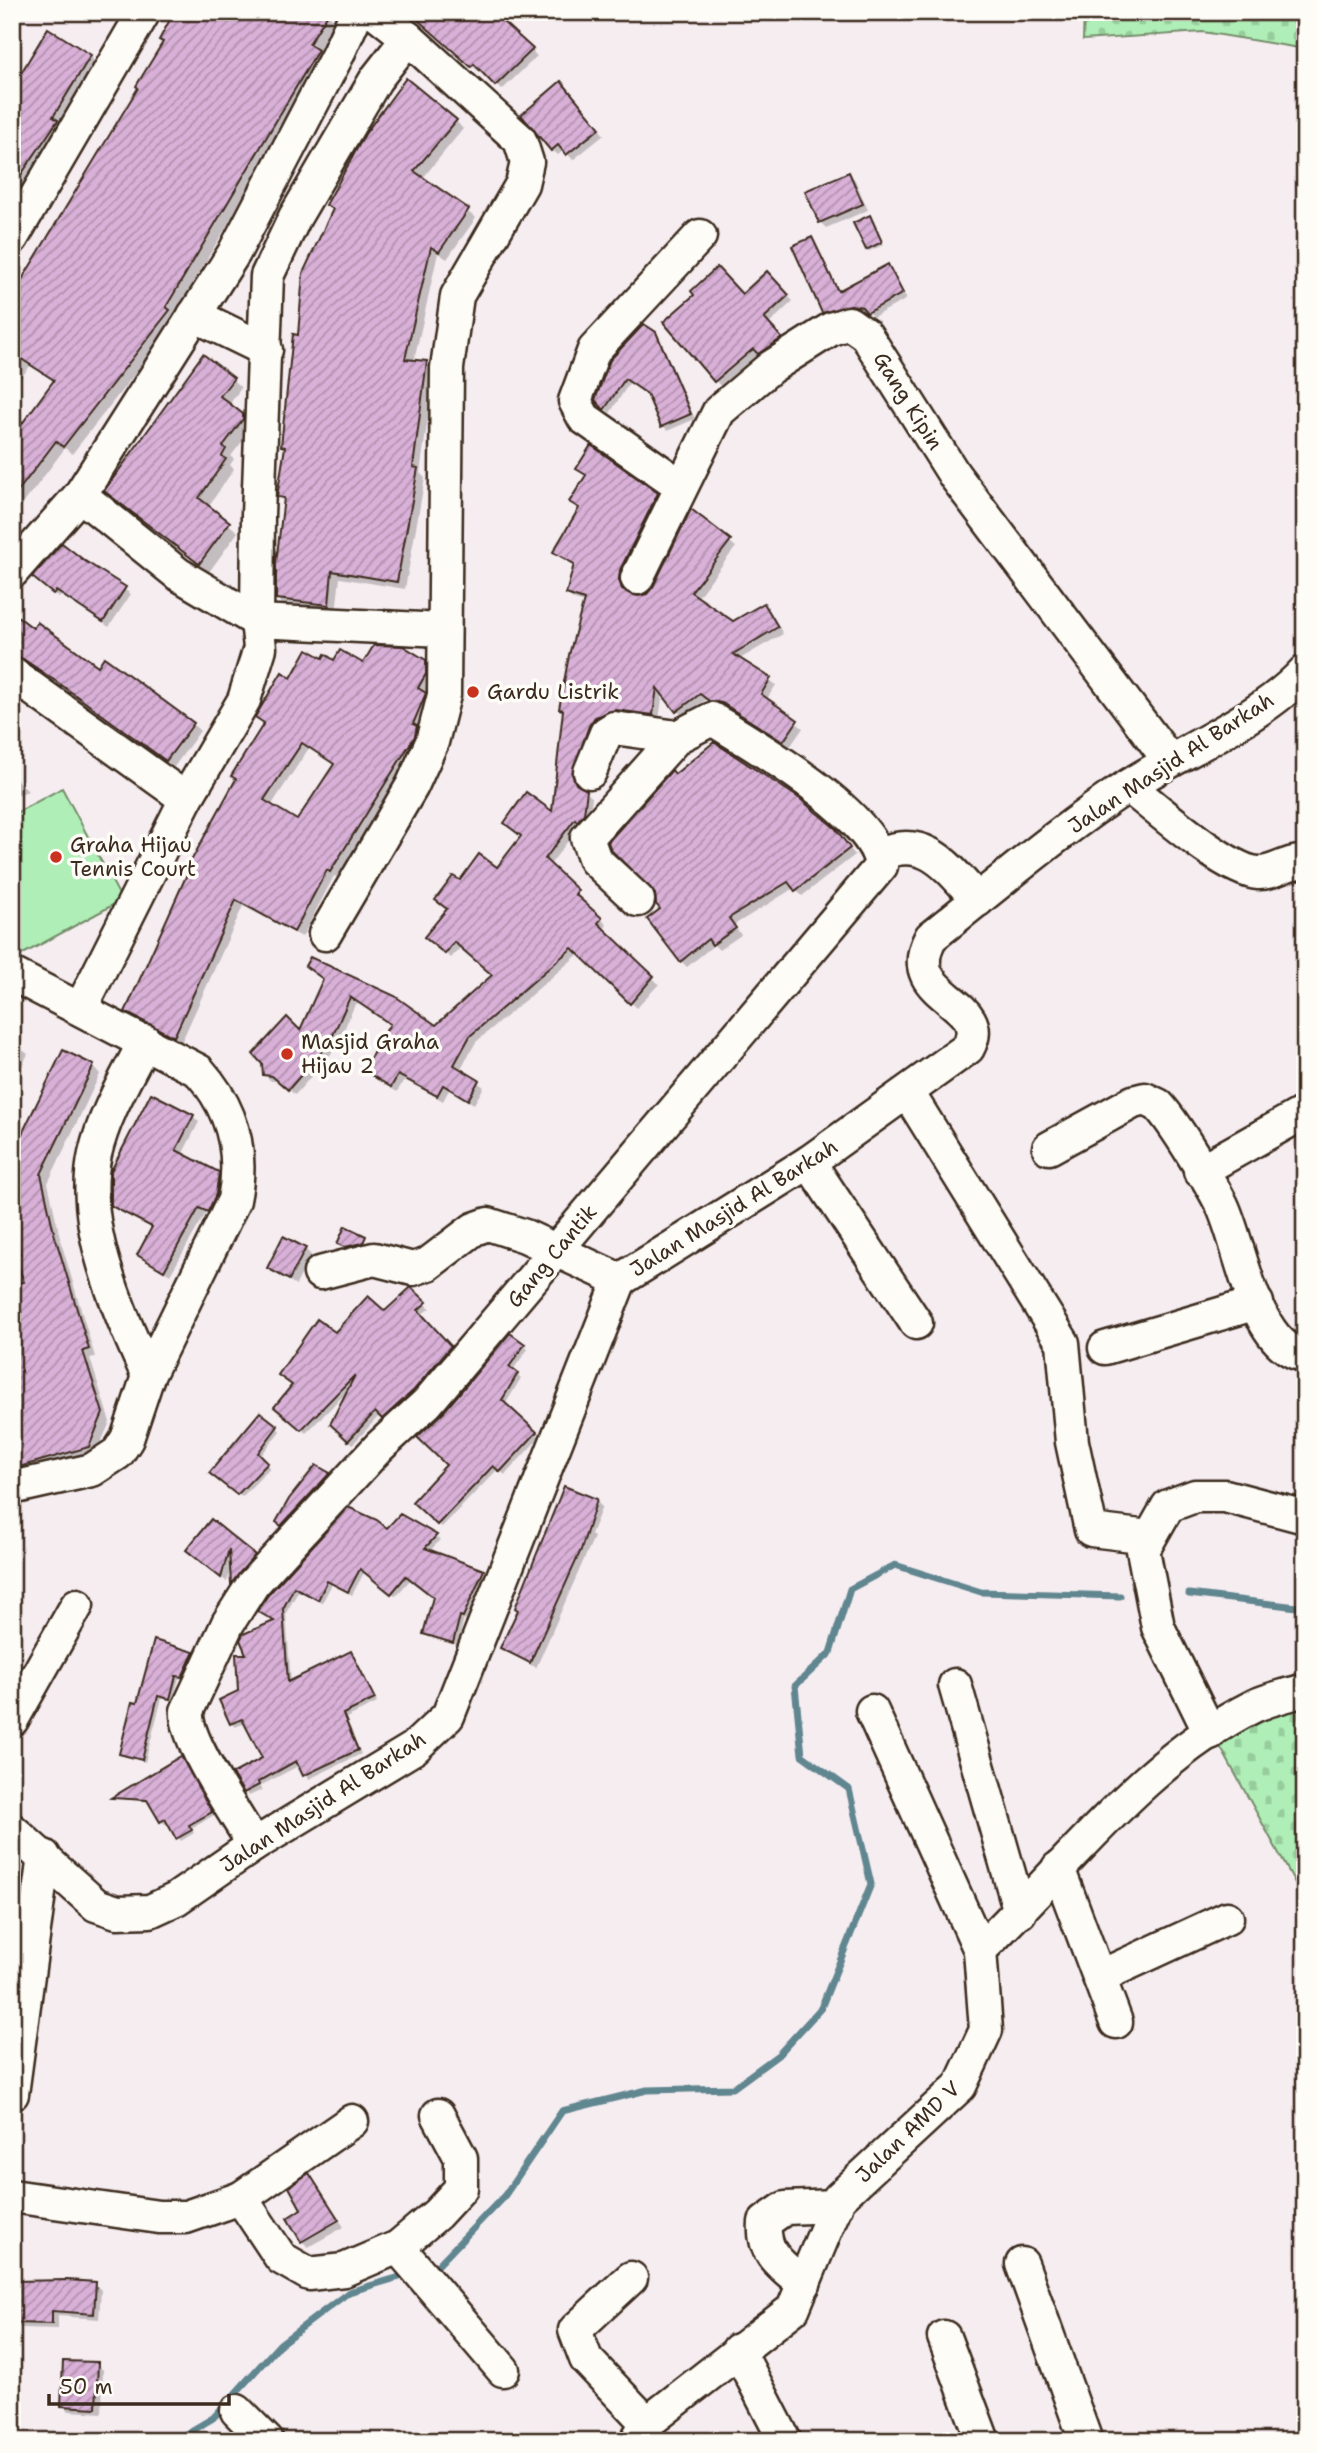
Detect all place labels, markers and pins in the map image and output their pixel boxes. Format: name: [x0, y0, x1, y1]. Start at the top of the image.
place label: Gardu Listrik: [487, 678, 619, 706]
marker: Gardu Listrik: [465, 684, 481, 700]
place label: Graha Hijau Tennis Court: [70, 831, 196, 883]
marker: Graha Hijau Tennis Court: [48, 849, 64, 865]
place label: Masjid Graha Hijau 2: [301, 1028, 439, 1080]
marker: Masjid Graha Hijau 2: [279, 1046, 295, 1062]

